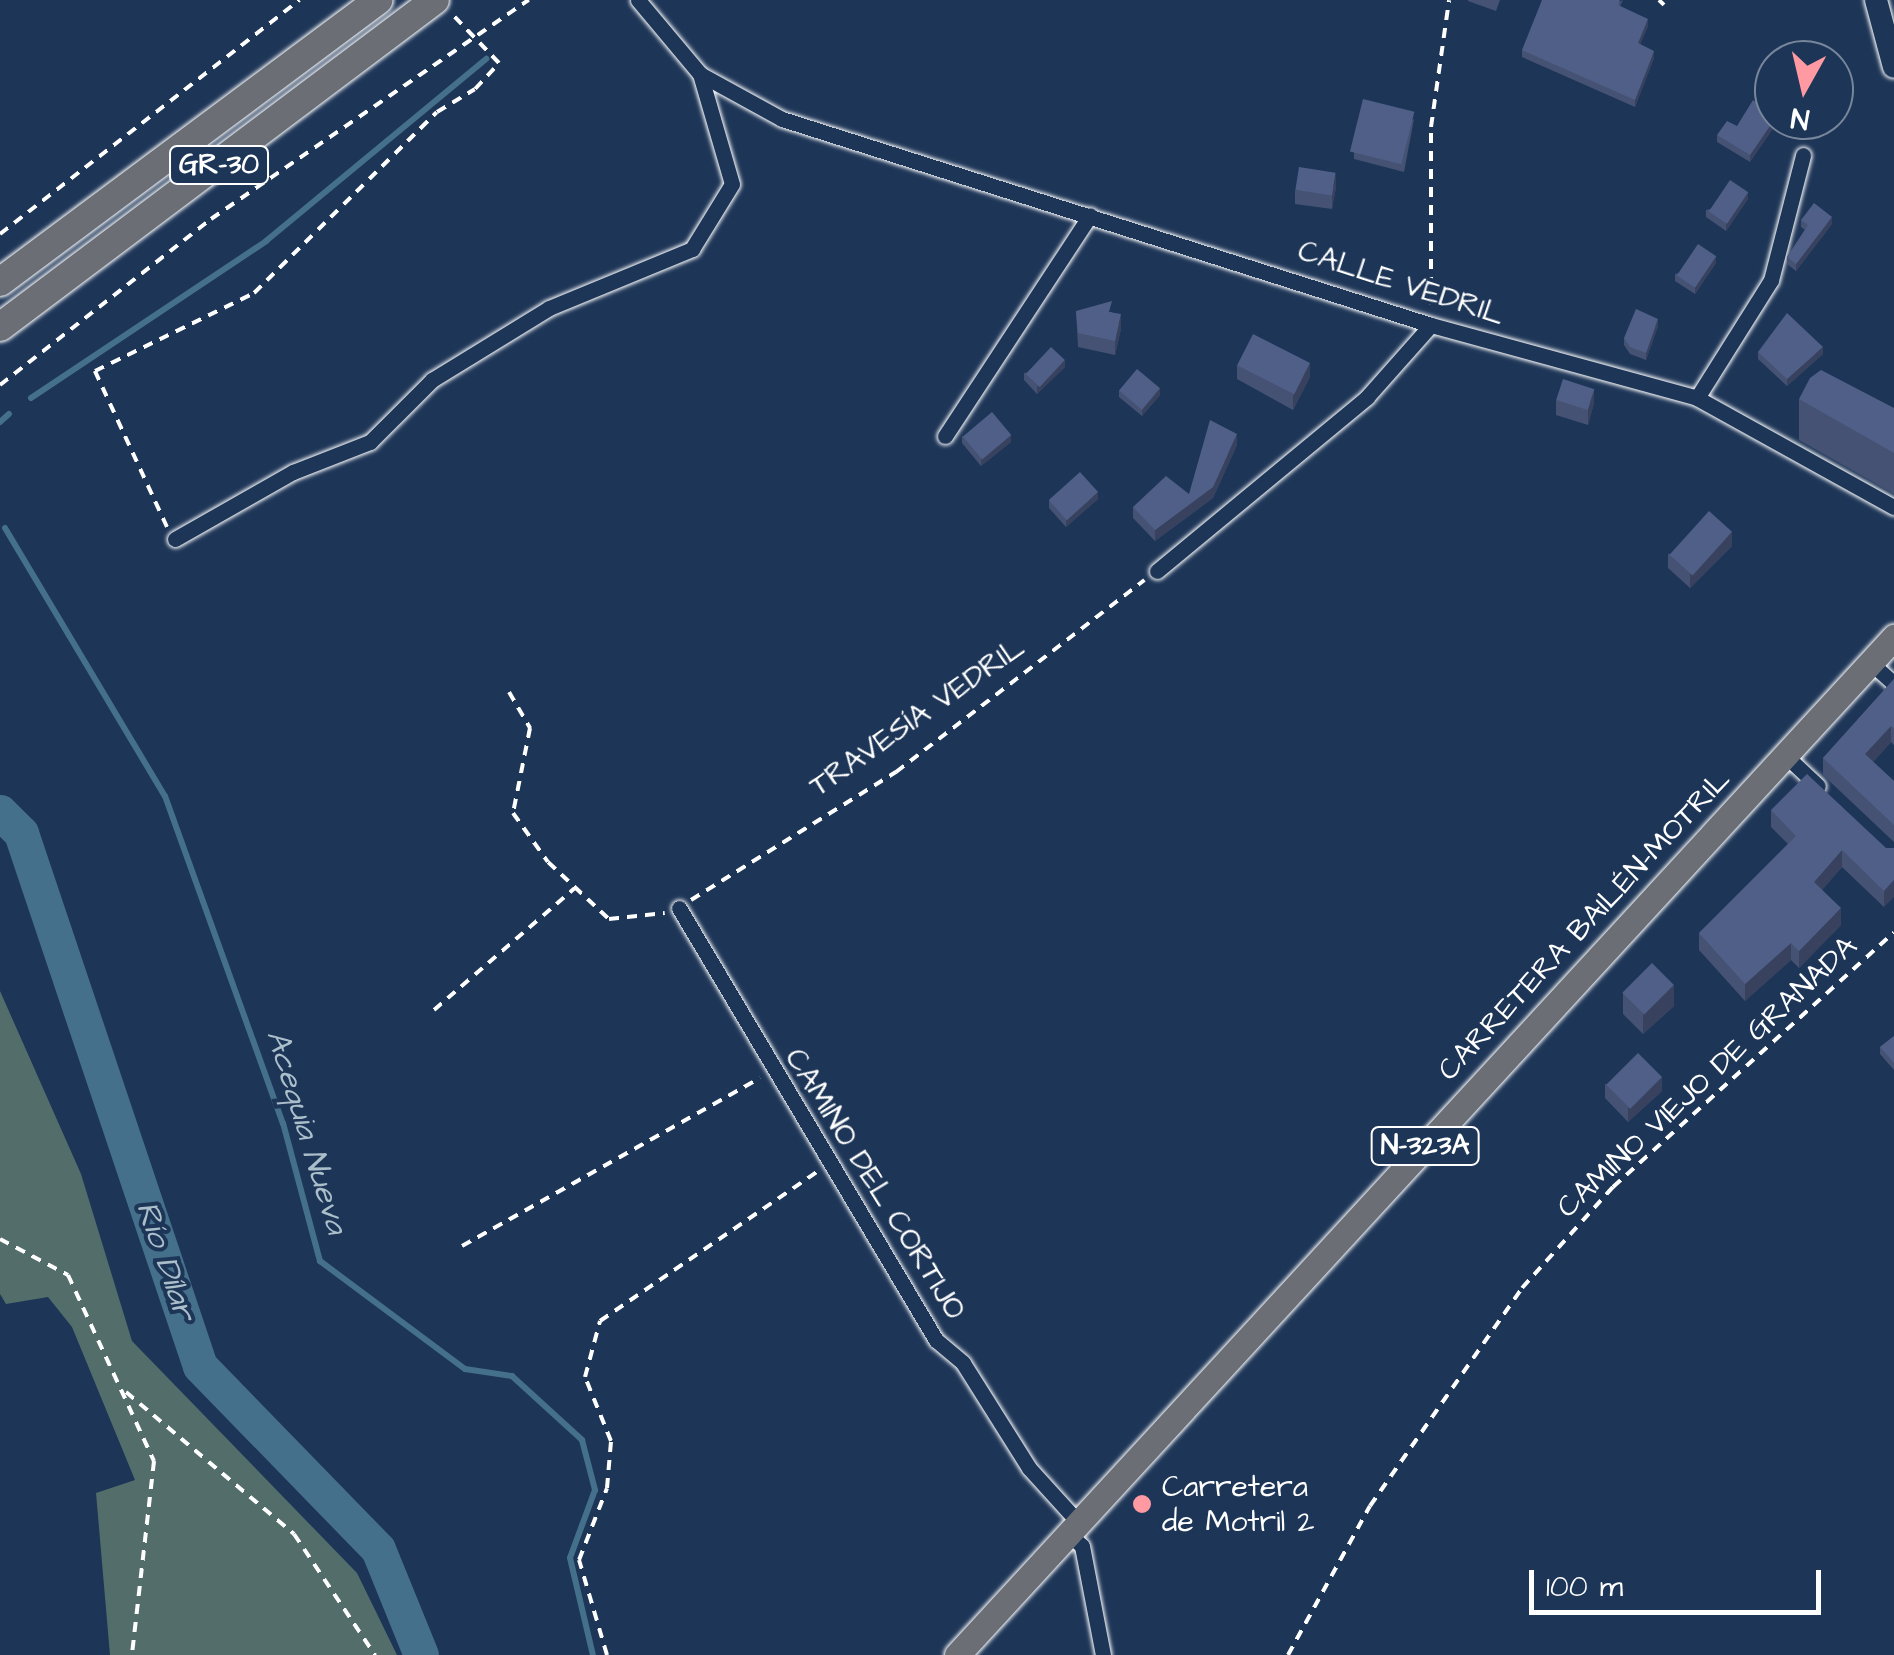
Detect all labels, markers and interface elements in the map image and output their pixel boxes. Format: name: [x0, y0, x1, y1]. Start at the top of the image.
north arrow: [1754, 40, 1854, 140]
text: N: [1789, 98, 1811, 139]
road number: GR-30: [169, 142, 269, 188]
street label: CALLE VEDRIL: [1293, 233, 1509, 333]
street label: TRAVESÍA VEDRIL: [803, 630, 1031, 804]
street label: CARRETERA BAILÉN-MOTRIL: [1430, 762, 1738, 1088]
street label: CAMINO VIEJO DE GRANADA: [1550, 928, 1864, 1226]
water label: Acequia Nueva: [257, 1025, 355, 1239]
street label: CAMINO DEL CORTIJO: [777, 1042, 973, 1326]
road number: N-323A: [1370, 1123, 1480, 1169]
water label: Río Dílar: [127, 1197, 203, 1325]
place label: Carretera de Motril 2: [1162, 1469, 1314, 1540]
marker: Carretera de Motril 2: [1131, 1493, 1153, 1515]
scale bar: [1534, 1550, 1826, 1612]
text: 100 m: [1546, 1566, 1623, 1608]

